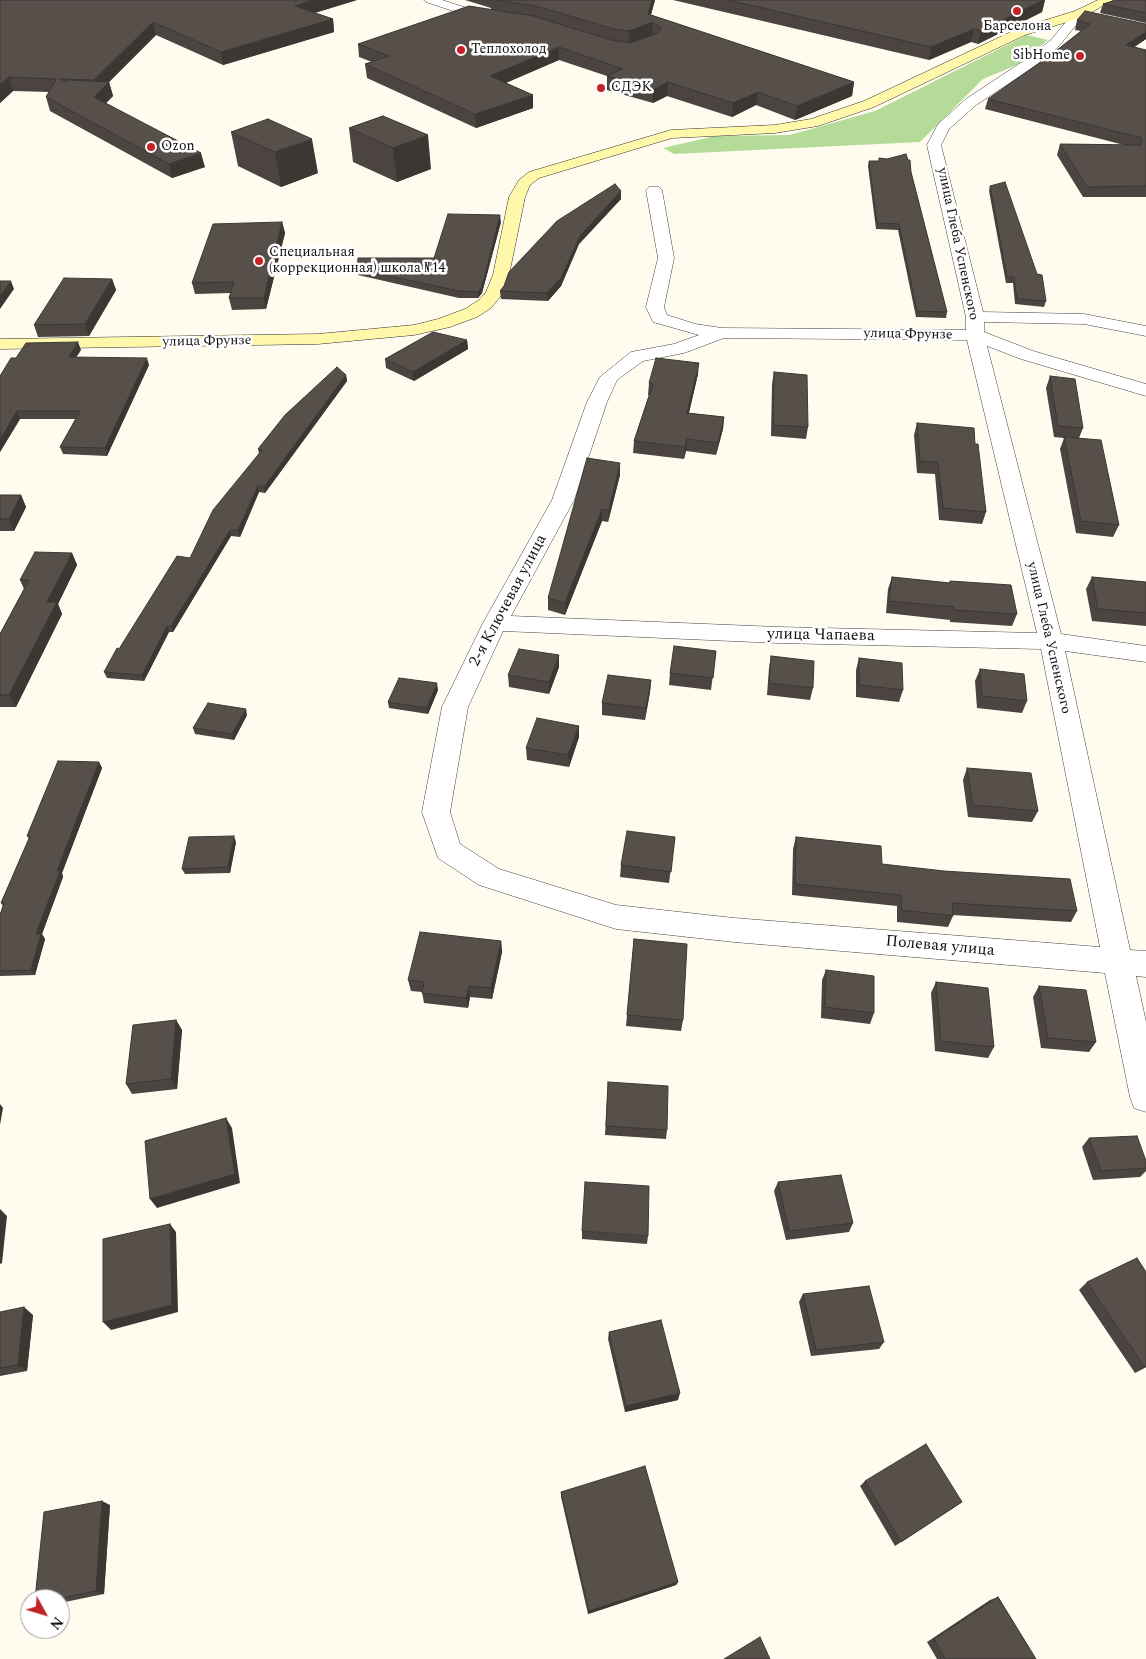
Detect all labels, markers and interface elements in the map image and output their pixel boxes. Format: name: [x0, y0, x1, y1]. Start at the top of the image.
marker: Барселона: [1011, 5, 1023, 17]
place label: Барселона: [983, 19, 1051, 35]
place label: Теплохолод: [471, 42, 546, 58]
marker: Теплохолод: [455, 44, 467, 56]
place label: SibHome: [1013, 48, 1070, 64]
marker: SibHome: [1074, 50, 1086, 62]
place label: СДЭК: [611, 80, 652, 96]
marker: СДЭК: [595, 82, 607, 94]
place label: Ozon: [161, 139, 195, 155]
marker: Ozon: [145, 141, 157, 153]
street label: улица Глеба Успенского: [933, 166, 981, 322]
place label: Специальная (коррекционная) школа №14: [269, 245, 445, 278]
marker: Специальная (коррекционная) школа №14: [253, 255, 265, 267]
street label: улица Фрунзе: [863, 326, 953, 344]
street label: улица Фрунзе: [162, 333, 252, 351]
street label: 2-я Ключевая улица: [466, 532, 552, 670]
street label: улица Глеба Успенского: [1022, 560, 1074, 716]
street label: улица Чапаева: [767, 625, 875, 647]
street label: Полевая улица: [885, 933, 995, 961]
north arrow: [20, 1589, 70, 1639]
text: N: [45, 1612, 68, 1634]

